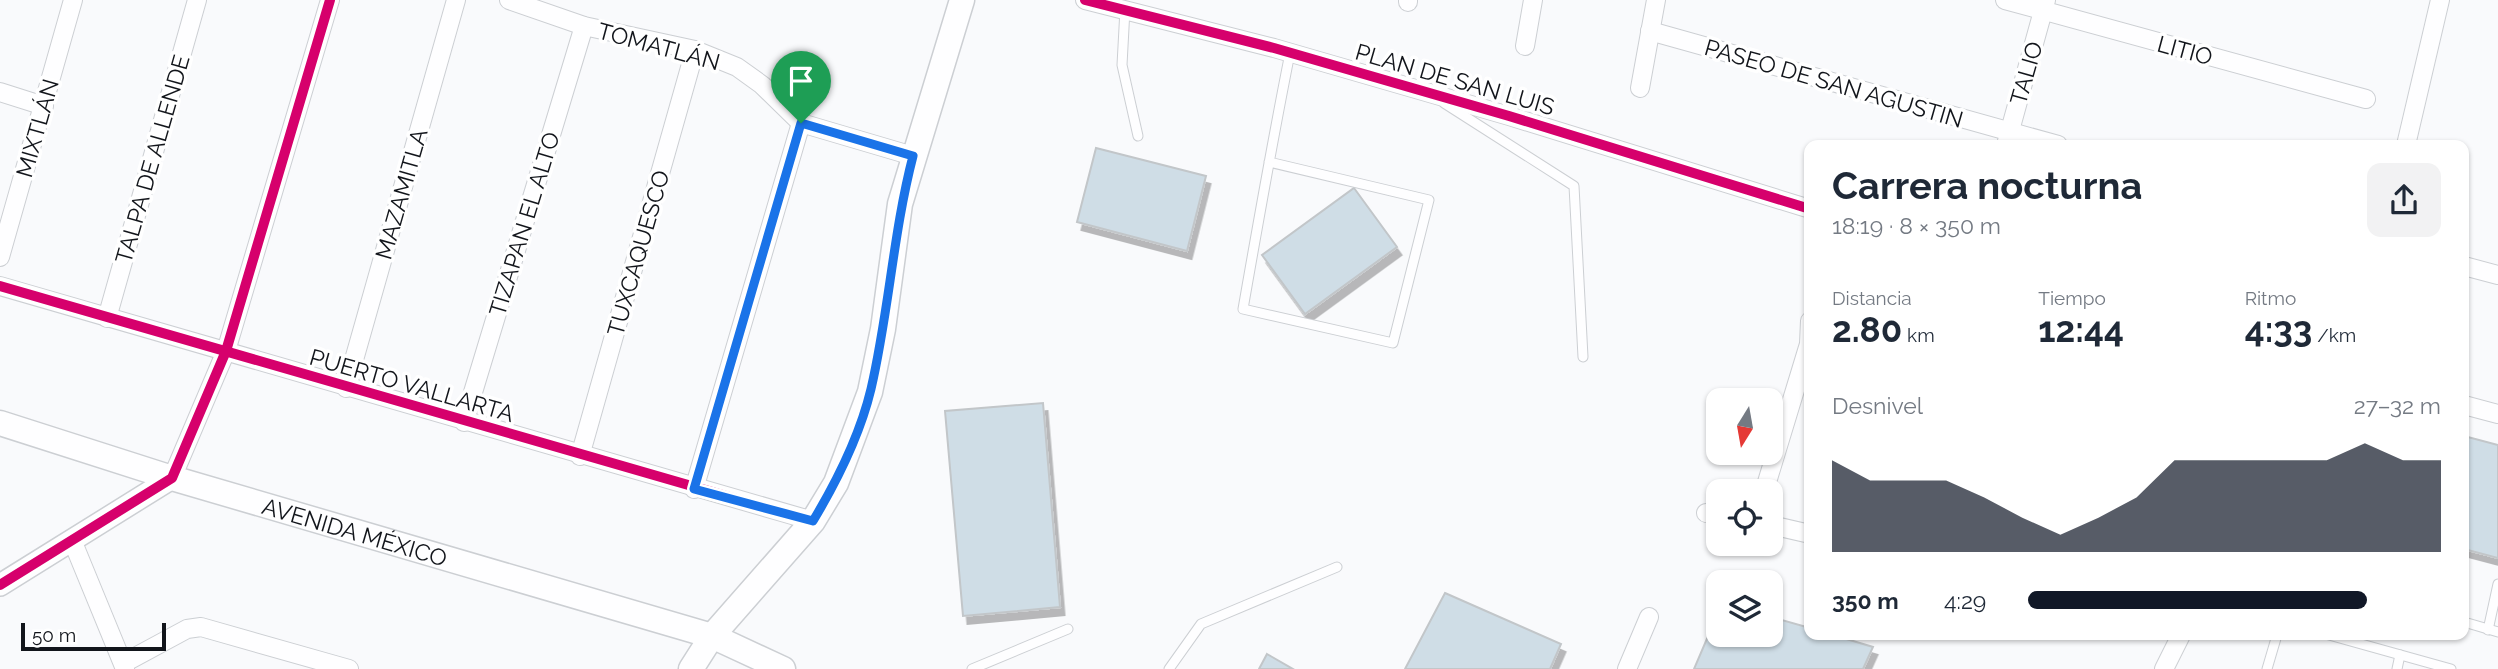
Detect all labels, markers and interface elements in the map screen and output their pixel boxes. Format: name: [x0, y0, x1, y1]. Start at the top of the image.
street label: TOMATLÁN: [595, 17, 723, 75]
street label: LITIO: [2154, 30, 2216, 70]
street label: PASEO DE SAN AGUSTIN: [1702, 33, 1966, 133]
street label: PLAN DE SAN LUIS: [1352, 38, 1558, 120]
street label: TALIO: [2004, 38, 2048, 108]
pin: [771, 51, 831, 123]
street label: TALPA DE ALLENDE: [109, 52, 195, 266]
icon: arrive: [782, 62, 820, 100]
street label: MIXTLÁN: [10, 76, 64, 180]
street label: MAZAMITLA: [369, 125, 433, 262]
street label: TIZAPAN EL ALTO: [483, 129, 565, 319]
text: Carrera nocturna: [1832, 163, 2142, 208]
button: share: [2367, 163, 2441, 237]
street label: TUXCAQUESCO: [601, 167, 675, 339]
text: 18:19 · 8 × 350 m: [1832, 212, 2001, 239]
text: Distancia: [1832, 287, 1912, 309]
text: Tiempo: [2038, 287, 2106, 309]
text: Ritmo: [2245, 287, 2296, 309]
text: 2.80: [1832, 309, 1902, 350]
text: 12:44: [2038, 309, 2124, 350]
text: 4:33: [2245, 309, 2312, 350]
text: km: [1902, 324, 1935, 346]
text: /km: [2312, 324, 2356, 346]
street label: PUERTO VALLARTA: [307, 343, 518, 427]
north arrow: [1706, 388, 1783, 466]
map controls: [1706, 388, 1783, 647]
text: Desnivel: [1832, 392, 1923, 419]
text: 27–32 m: [2354, 392, 2441, 419]
button: locate: [1706, 479, 1783, 556]
street label: AVENIDA MÉXICO: [259, 492, 450, 571]
button: layers: [1706, 570, 1783, 647]
text: 350 m: [1832, 587, 1899, 614]
text: 4:29: [1944, 587, 1986, 614]
scale bar: [21, 620, 166, 652]
text: 50 m: [32, 624, 76, 646]

